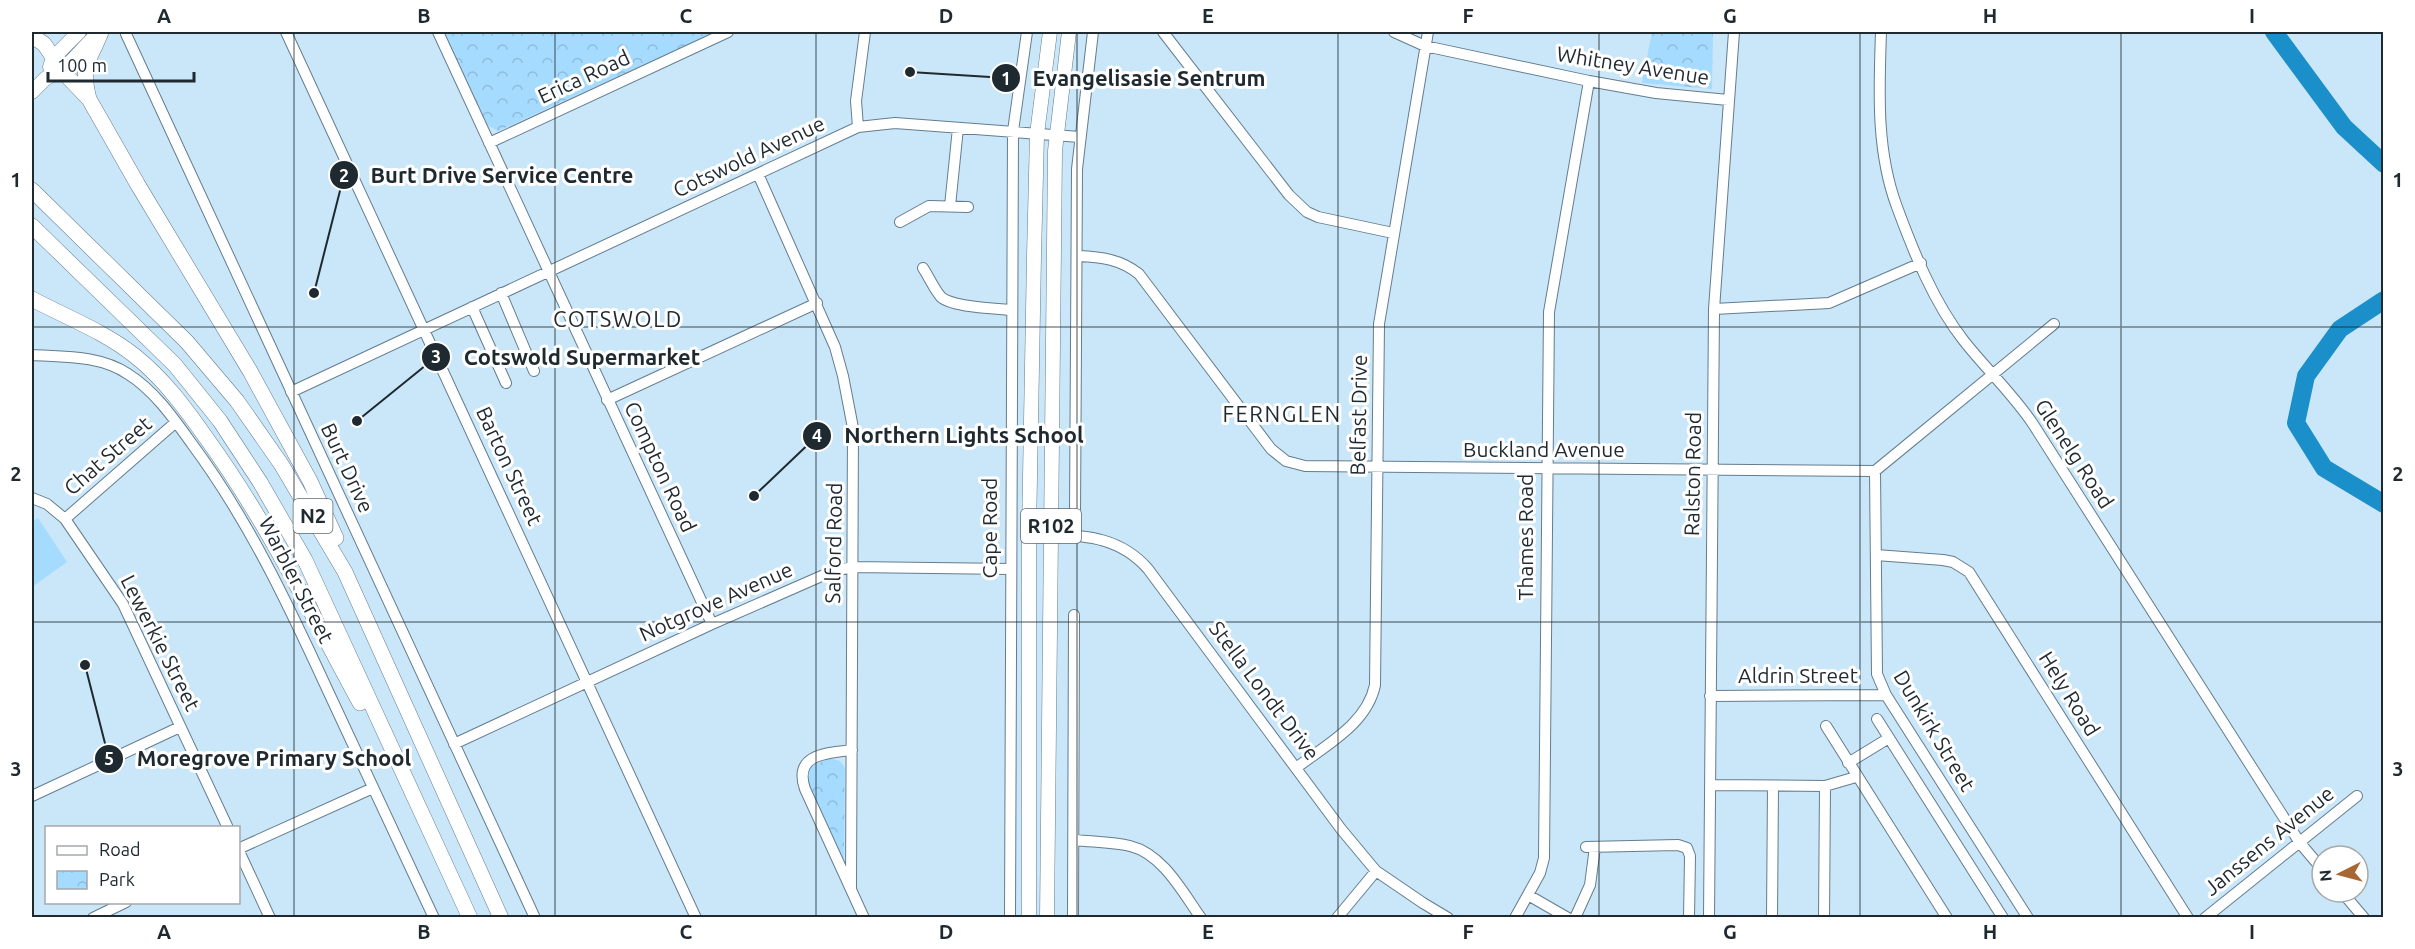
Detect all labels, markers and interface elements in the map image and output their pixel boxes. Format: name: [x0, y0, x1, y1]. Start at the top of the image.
text: A: [157, 4, 171, 27]
text: B: [417, 4, 431, 27]
text: C: [680, 4, 693, 27]
text: D: [939, 4, 953, 27]
text: E: [1202, 4, 1214, 27]
text: F: [1462, 4, 1474, 27]
text: G: [1723, 4, 1737, 27]
text: H: [1983, 4, 1997, 27]
text: I: [2249, 4, 2255, 27]
street label: Whitney Avenue: [1555, 41, 1711, 89]
street label: Erica Road: [534, 44, 633, 108]
scale bar: [48, 45, 194, 83]
text: 100 m: [57, 55, 107, 75]
callout: Evangelisasie Sentrum: [991, 58, 1278, 98]
text: Evangelisasie Sentrum: [1033, 65, 1265, 90]
text: 1: [1001, 68, 1011, 88]
street label: Cotswold Avenue: [669, 110, 828, 202]
callout: Burt Drive Service Centre: [329, 155, 646, 195]
text: Burt Drive Service Centre: [371, 162, 633, 187]
text: 2: [339, 165, 349, 185]
text: 1: [10, 168, 22, 191]
text: 1: [2392, 168, 2404, 191]
district label: COTSWOLD: [553, 306, 683, 331]
callout: Cotswold Supermarket: [421, 337, 712, 377]
text: Cotswold Supermarket: [464, 344, 700, 369]
text: 3: [431, 346, 441, 366]
street label: Belfast Drive: [1345, 354, 1371, 476]
street label: Glenelg Road: [2031, 394, 2119, 513]
street label: Compton Road: [620, 397, 702, 536]
district label: FERNGLEN: [1222, 401, 1342, 426]
street label: Barton Street: [472, 402, 548, 529]
street label: Chat Street: [59, 411, 156, 500]
street label: Ralston Road: [1679, 412, 1705, 536]
callout: Northern Lights School: [802, 416, 1096, 456]
street label: Burt Drive: [317, 419, 379, 516]
text: Northern Lights School: [844, 422, 1084, 447]
text: 4: [812, 425, 822, 445]
street label: Buckland Avenue: [1463, 437, 1625, 461]
text: 2: [10, 462, 22, 485]
text: 2: [2392, 462, 2404, 485]
street label: Thames Road: [1513, 474, 1537, 600]
street label: Cape Road: [977, 478, 1001, 578]
street label: Salford Road: [820, 482, 846, 604]
road number: N2: [294, 499, 332, 533]
road number: R102: [1021, 509, 1081, 543]
street label: Warbler Street: [255, 512, 339, 647]
street label: Notgrove Avenue: [635, 557, 796, 646]
street label: Lewerkie Street: [116, 571, 205, 714]
street label: Stella Londt Drive: [1205, 616, 1325, 764]
street label: Hely Road: [2034, 647, 2105, 740]
street label: Aldrin Street: [1738, 663, 1858, 687]
street label: Dunkirk Street: [1889, 666, 1980, 795]
callout: Moregrove Primary School: [94, 739, 423, 779]
text: Moregrove Primary School: [137, 745, 412, 770]
text: 5: [104, 748, 114, 768]
text: 3: [10, 757, 22, 780]
text: 3: [2392, 757, 2404, 780]
street label: Janssens Avenue: [2199, 781, 2338, 900]
legend: [45, 826, 240, 904]
text: Road: [99, 839, 141, 859]
north arrow: [2310, 844, 2370, 904]
text: Park: [99, 869, 135, 889]
text: N: [2316, 869, 2335, 882]
text: A: [157, 920, 171, 943]
text: B: [417, 920, 431, 943]
text: C: [680, 920, 693, 943]
text: D: [939, 920, 953, 943]
text: E: [1202, 920, 1214, 943]
text: F: [1462, 920, 1474, 943]
text: G: [1723, 920, 1737, 943]
text: H: [1983, 920, 1997, 943]
text: I: [2249, 920, 2255, 943]

